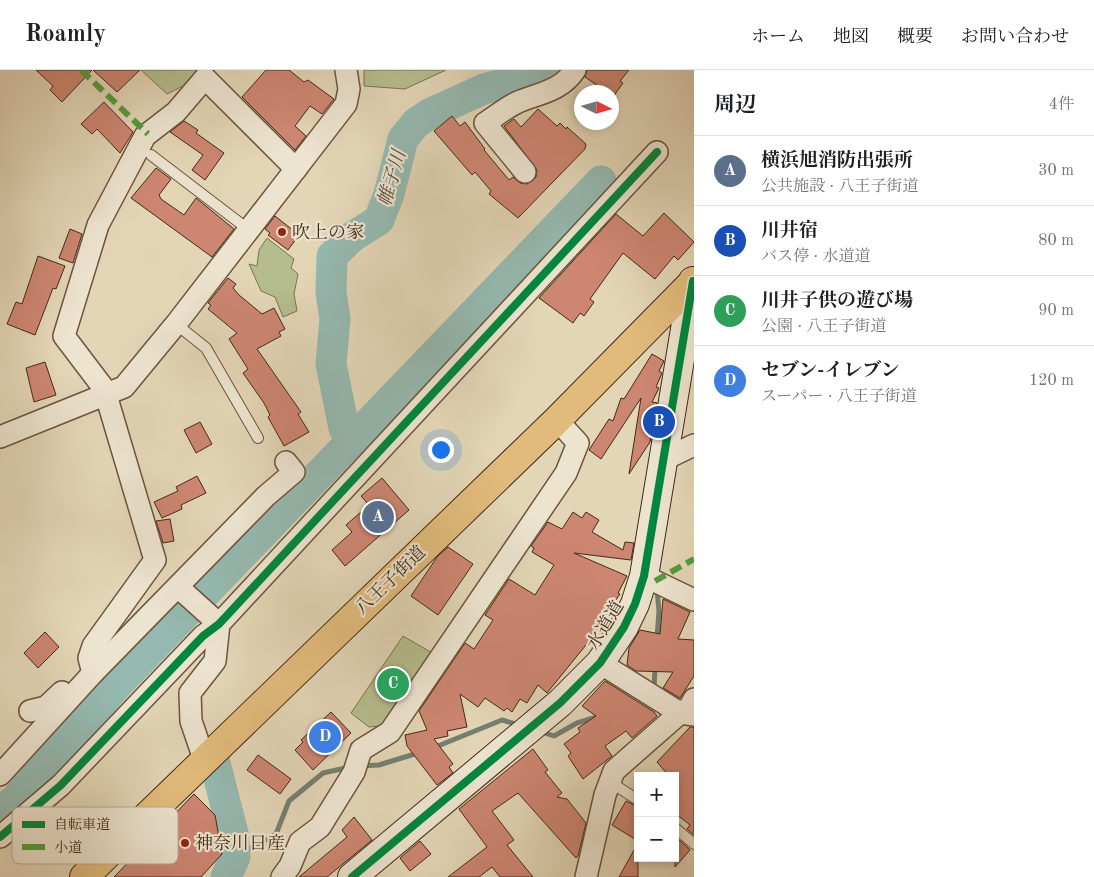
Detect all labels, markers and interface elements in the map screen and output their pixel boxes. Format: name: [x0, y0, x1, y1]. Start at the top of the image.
text: Roamly: [25, 23, 106, 47]
text: ホーム: [751, 28, 805, 46]
text: 地図: [833, 28, 869, 46]
text: 概要: [897, 28, 933, 46]
text: お問い合わせ: [961, 28, 1069, 46]
north arrow: [574, 85, 619, 130]
text: 周辺: [714, 95, 756, 116]
text: 4件: [1049, 97, 1074, 113]
water label: 帷子川: [374, 146, 411, 209]
text: 横浜旭消防出張所: [761, 152, 913, 171]
text: A: [724, 163, 736, 179]
text: 30 m: [1038, 163, 1074, 179]
text: 公共施設 · 八王子街道: [761, 179, 918, 195]
place label: 吹上の家: [292, 222, 364, 242]
text: 川井宿: [761, 222, 818, 241]
marker: 吹上の家: [276, 226, 288, 238]
text: B: [724, 233, 736, 249]
text: 80 m: [1038, 233, 1074, 249]
text: バス停 · 水道道: [761, 249, 870, 265]
text: 川井子供の遊び場: [761, 292, 913, 311]
text: C: [725, 303, 735, 319]
text: 90 m: [1038, 303, 1074, 319]
text: 公園 · 八王子街道: [761, 319, 886, 335]
text: セブン-イレブン: [761, 362, 900, 381]
text: D: [724, 373, 736, 389]
text: 120 m: [1029, 373, 1074, 389]
text: スーパー · 八王子街道: [761, 389, 917, 405]
pin: B: [643, 403, 675, 441]
your location: [428, 437, 454, 463]
pin: A: [362, 498, 394, 536]
street label: 八王子街道: [351, 542, 429, 618]
street label: 水道道: [583, 597, 627, 653]
pin: C: [377, 665, 409, 703]
pin: D: [309, 718, 341, 756]
map controls: [634, 772, 679, 862]
button: +: [634, 772, 679, 817]
legend: [12, 807, 178, 864]
text: 自転車道: [54, 817, 110, 832]
button: −: [634, 817, 679, 862]
place label: 神奈川日産: [195, 833, 285, 853]
marker: 神奈川日産: [179, 837, 191, 849]
text: 小道: [54, 840, 82, 855]

